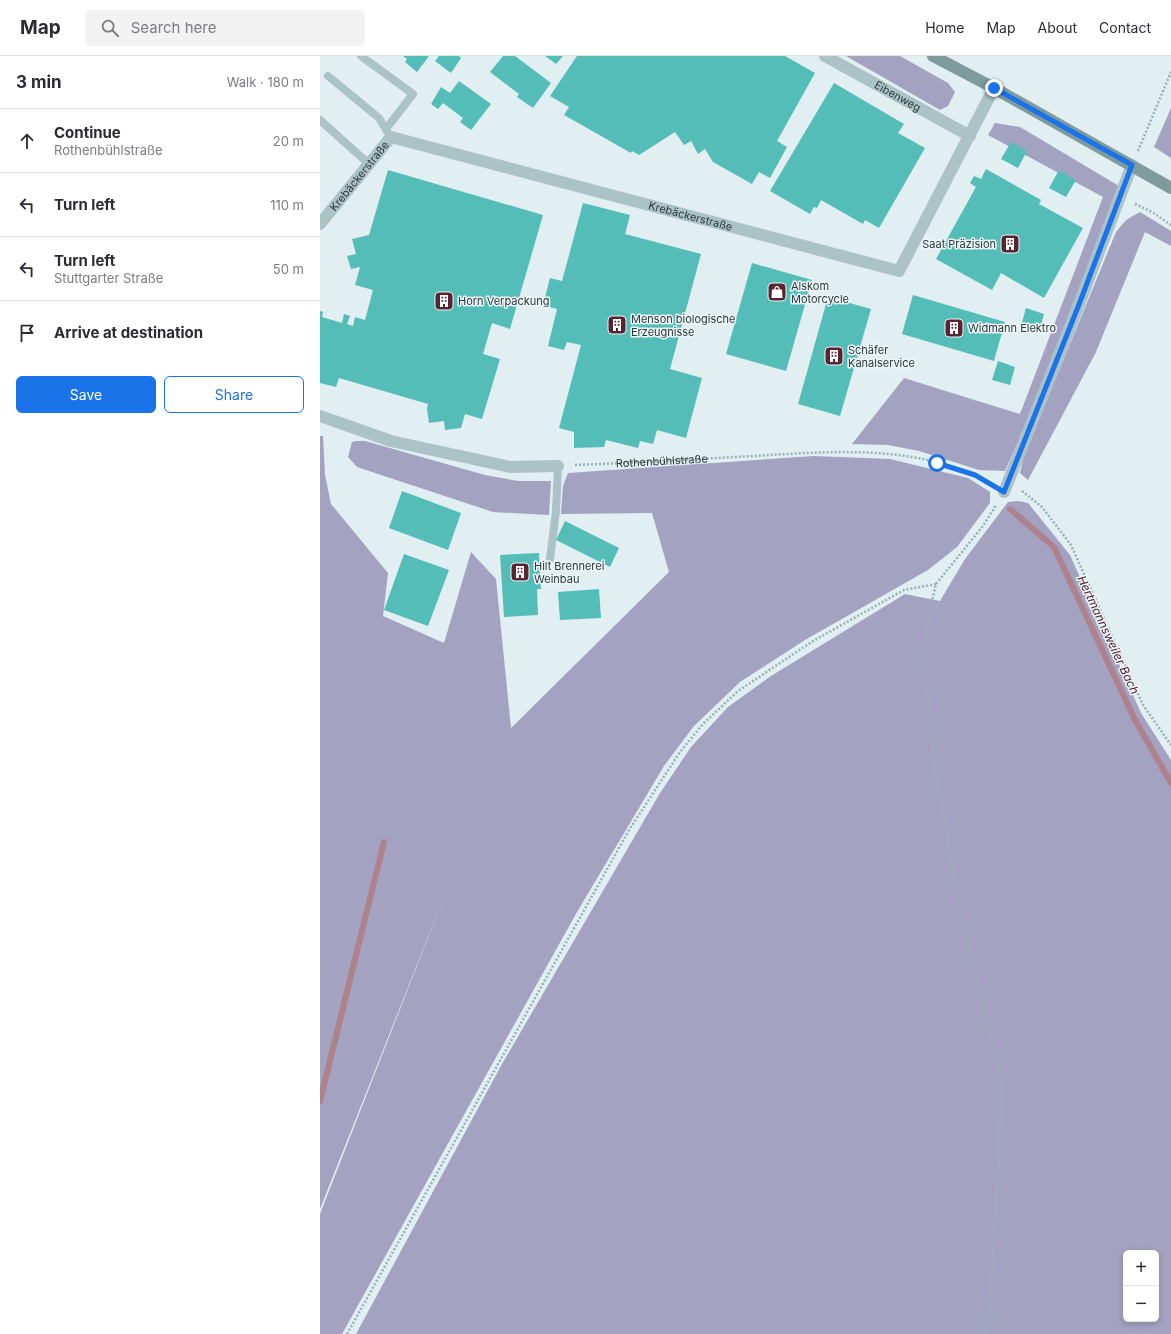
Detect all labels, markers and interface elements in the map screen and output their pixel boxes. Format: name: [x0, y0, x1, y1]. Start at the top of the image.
search box: [85, 10, 365, 46]
text: Map: [20, 16, 61, 39]
icon: search: [99, 17, 121, 39]
text: Search here: [131, 18, 216, 37]
text: Home: [925, 19, 964, 36]
text: Map: [986, 19, 1016, 36]
text: About: [1038, 19, 1077, 36]
text: Contact: [1099, 19, 1151, 36]
text: 3 min: [16, 72, 62, 92]
text: Walk · 180 m: [227, 74, 304, 90]
street label: Eibenweg: [872, 78, 923, 115]
route end: [985, 79, 1003, 97]
text: Continue: [54, 123, 121, 142]
icon: ahead: [16, 130, 38, 152]
text: 20 m: [273, 133, 304, 149]
street label: Krebäckerstraße: [326, 138, 392, 214]
text: Rothenbühlstraße: [54, 142, 163, 158]
icon: left: [16, 194, 38, 216]
text: Turn left: [54, 195, 115, 214]
text: 110 m: [270, 197, 304, 213]
street label: Krebäckerstraße: [647, 198, 734, 234]
building icon: Saat Präzision: [999, 233, 1021, 255]
place label: Saat Präzision: [922, 237, 996, 251]
text: Turn left: [54, 251, 115, 270]
icon: left: [16, 258, 38, 280]
text: 50 m: [273, 261, 304, 277]
text: Stuttgarter Straße: [54, 270, 163, 286]
place label: Alskom Motorcycle: [791, 279, 849, 306]
shop icon: Alskom Motorcycle: [766, 281, 788, 303]
building icon: Horn Verpackung: [433, 290, 455, 312]
place label: Horn Verpackung: [458, 294, 550, 308]
place label: Menson biologische Erzeugnisse: [631, 312, 736, 339]
building icon: Menson biologische Erzeugnisse: [606, 314, 628, 336]
building icon: Widmann Elektro: [943, 317, 965, 339]
place label: Widmann Elektro: [968, 321, 1056, 335]
icon: arrive: [16, 322, 38, 344]
text: Arrive at destination: [54, 323, 203, 342]
place label: Schäfer Kanalservice: [848, 343, 915, 370]
building icon: Schäfer Kanalservice: [823, 345, 845, 367]
button: Save: [16, 376, 156, 413]
button: Share: [164, 376, 304, 413]
street label: Rothenbühlstraße: [616, 452, 708, 470]
route start: [928, 454, 946, 472]
place label: Hilt Brennerei Weinbau: [534, 559, 604, 586]
building icon: Hilt Brennerei Weinbau: [509, 561, 531, 583]
water label: Hertmannsweiler Bach: [1074, 573, 1143, 697]
map controls: [1123, 1250, 1159, 1322]
button: +: [1123, 1250, 1159, 1286]
button: −: [1123, 1286, 1159, 1322]

